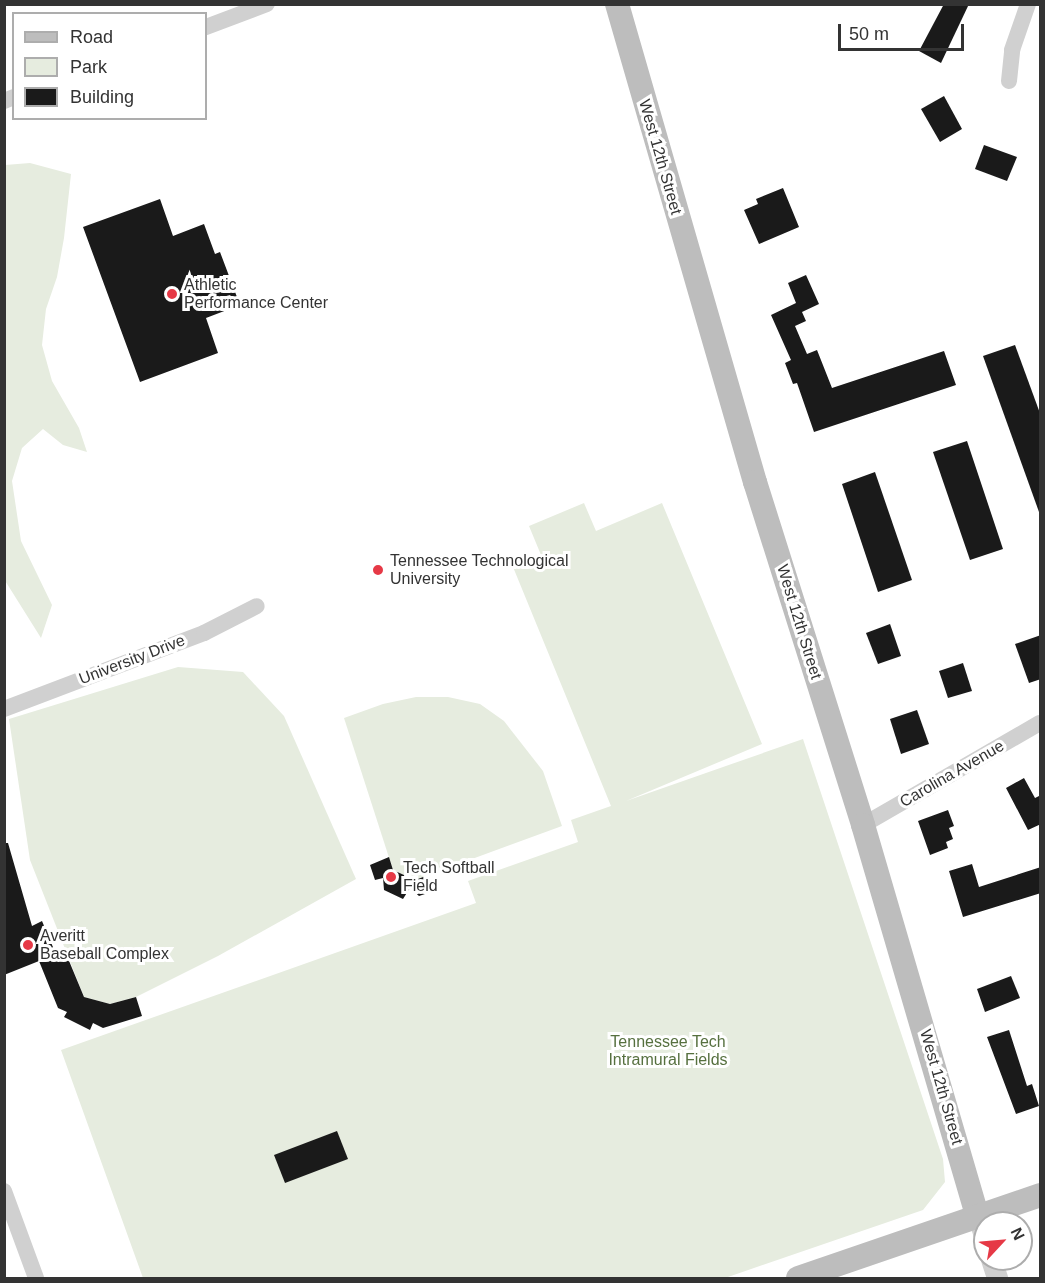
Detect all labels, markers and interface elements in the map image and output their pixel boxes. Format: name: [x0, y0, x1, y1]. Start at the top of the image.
legend: [12, 12, 207, 120]
scale bar: [841, 12, 967, 50]
text: 50 m: [849, 24, 889, 44]
text: Road: [70, 27, 113, 47]
text: Park: [70, 57, 107, 77]
text: Building: [70, 87, 134, 107]
street label: West 12th Street: [634, 97, 686, 217]
place label: Athletic Performance Center: [184, 275, 328, 313]
marker: Athletic Performance Center: [165, 287, 179, 301]
place label: Tennessee Technological University: [390, 551, 569, 589]
street label: West 12th Street: [772, 562, 826, 682]
marker: Tennessee Technological University: [371, 563, 385, 577]
street label: University Drive: [76, 631, 188, 689]
street label: Carolina Avenue: [896, 736, 1008, 812]
place label: Tech Softball Field: [403, 858, 495, 896]
marker: Tech Softball Field: [384, 870, 398, 884]
place label: Averitt Baseball Complex: [40, 926, 169, 964]
marker: Averitt Baseball Complex: [21, 938, 35, 952]
street label: West 12th Street: [915, 1027, 967, 1147]
park label: Tennessee Tech Intramural Fields: [608, 1032, 728, 1070]
north arrow: [973, 1211, 1033, 1271]
text: N: [1008, 1225, 1028, 1243]

